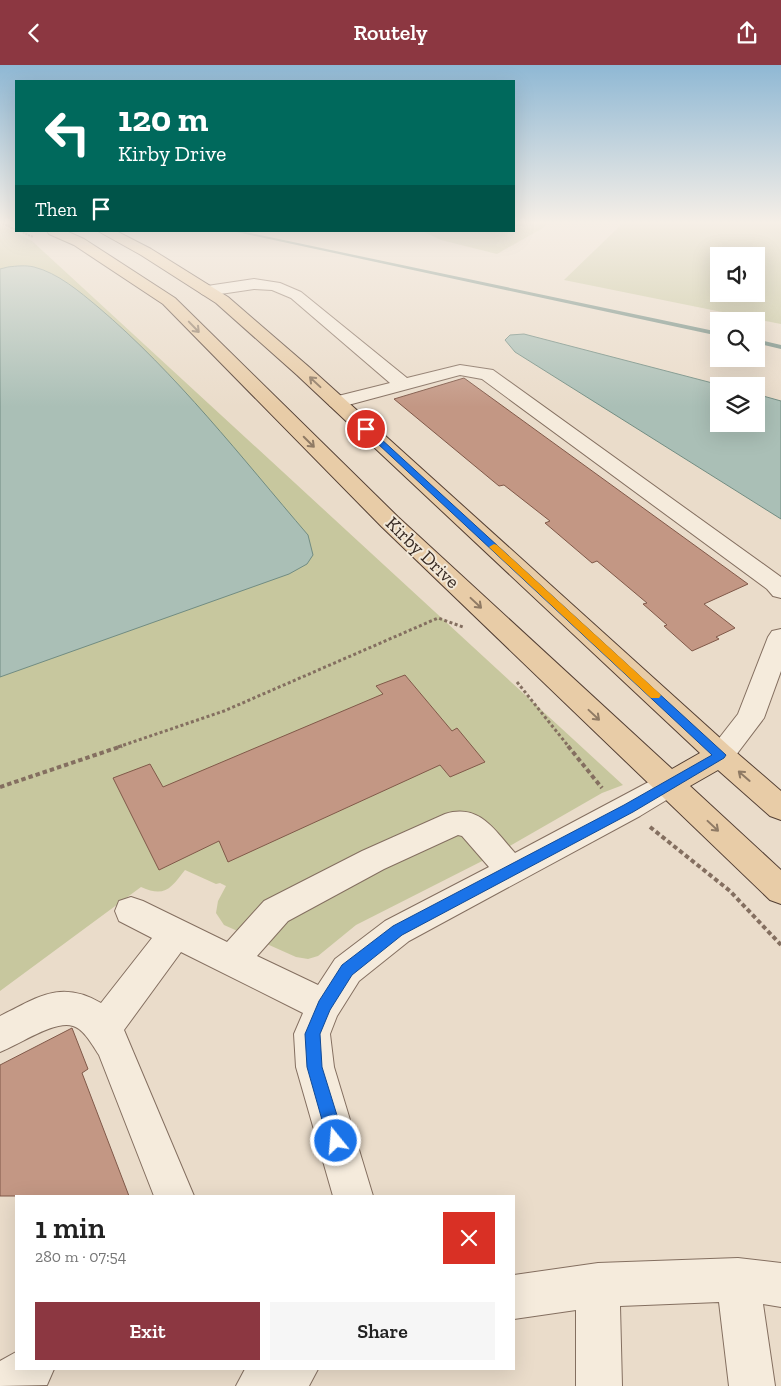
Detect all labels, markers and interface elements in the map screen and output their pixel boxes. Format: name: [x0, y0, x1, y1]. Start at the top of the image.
icon: back: [20, 19, 48, 47]
text: Routely: [353, 19, 428, 46]
icon: share: [733, 19, 761, 47]
text: 120 m: [118, 98, 208, 140]
icon: left: [35, 100, 100, 165]
text: Kirby Drive: [118, 140, 226, 167]
icon: arrive: [87, 195, 115, 223]
text: Then: [35, 198, 77, 221]
map controls: [710, 247, 765, 432]
button: sound: [710, 247, 765, 302]
button: search: [710, 312, 765, 367]
one-way arrow: [188, 321, 200, 333]
one-way arrow: [309, 376, 322, 388]
button: layers: [710, 377, 765, 432]
pin: [345, 408, 387, 450]
icon: arrive: [352, 415, 380, 443]
one-way arrow: [303, 436, 315, 448]
street label: Kirby Drive: [381, 512, 464, 593]
one-way arrow: [470, 597, 482, 609]
one-way arrow: [588, 709, 600, 721]
one-way arrow: [738, 770, 751, 782]
one-way arrow: [706, 820, 719, 832]
position arrow: [309, 1114, 361, 1166]
text: 1 min: [35, 1210, 105, 1246]
button: close: [443, 1212, 495, 1264]
text: 280 m · 07:54: [35, 1247, 126, 1266]
button: Exit: [35, 1302, 260, 1360]
button: Share: [270, 1302, 495, 1360]

